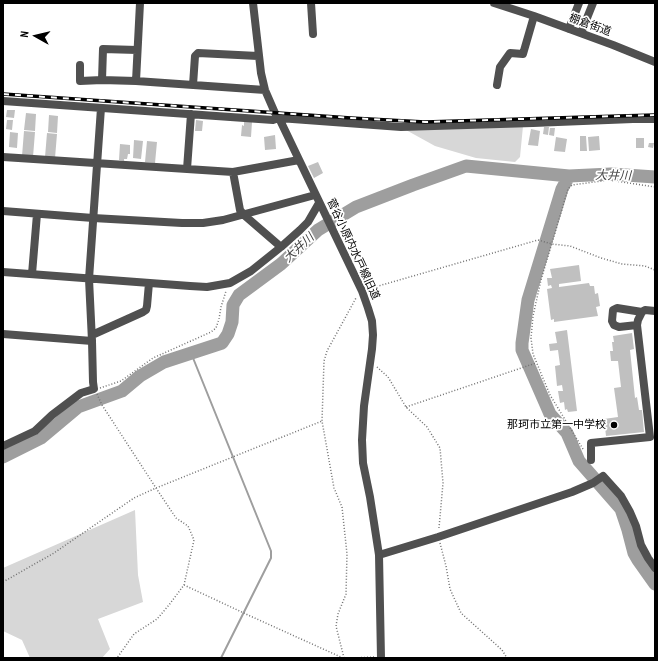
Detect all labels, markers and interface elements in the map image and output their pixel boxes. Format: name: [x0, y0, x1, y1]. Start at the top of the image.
street label: 棚倉街道: [567, 11, 613, 39]
north arrow: [16, 16, 56, 56]
text: N: [17, 30, 31, 38]
water label: 大井川: [595, 168, 631, 184]
street label: 菅谷小原内水戸線旧道: [324, 196, 382, 302]
water label: 大井川: [281, 230, 317, 266]
place label: 那珂市立第一中学校: [507, 418, 606, 432]
marker: 那珂市立第一中学校: [609, 420, 619, 430]

